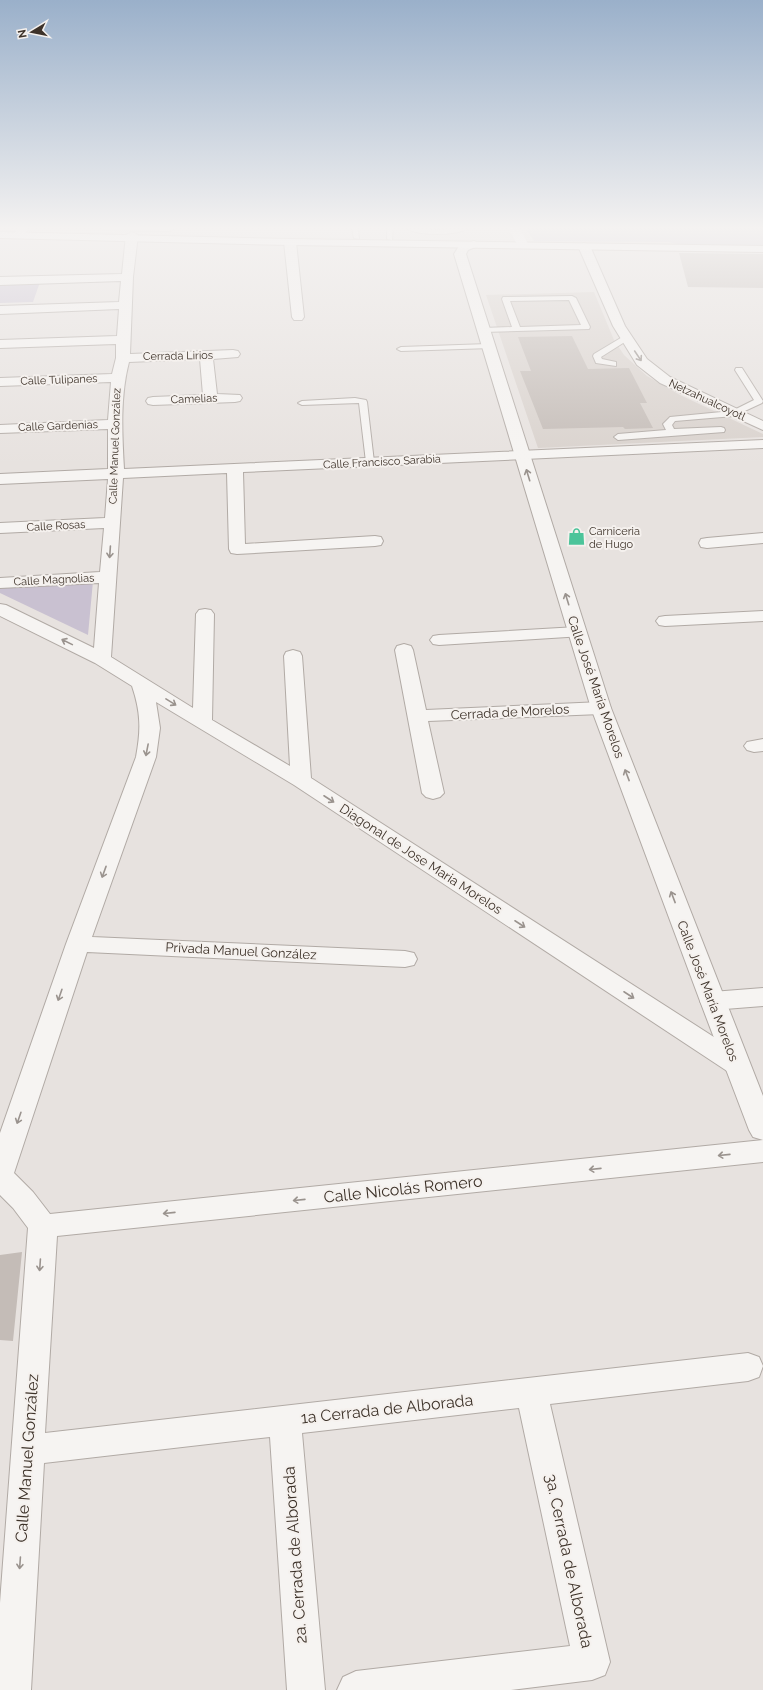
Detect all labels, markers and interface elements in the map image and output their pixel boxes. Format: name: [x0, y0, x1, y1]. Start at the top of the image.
north arrow: [12, 12, 52, 52]
text: N: [16, 28, 30, 39]
street label: Cerrada Lirios: [143, 349, 213, 363]
one-way arrow: [634, 350, 642, 361]
street label: Calle Tulipanes: [20, 372, 98, 388]
street label: Netzahualcoyotl: [667, 377, 747, 423]
street label: Calle Manuel González: [106, 387, 124, 504]
street label: Camelias: [170, 392, 218, 406]
street label: Calle Gardenias: [18, 418, 98, 434]
street label: Calle Francisco Sarabia: [323, 452, 441, 472]
one-way arrow: [524, 469, 531, 482]
street label: Calle Rosas: [26, 518, 86, 534]
place label: Carniceria de Hugo: [589, 525, 640, 551]
shop icon: Carniceria de Hugo: [566, 527, 586, 547]
one-way arrow: [106, 545, 113, 558]
street label: Calle Magnolias: [13, 571, 95, 589]
one-way arrow: [563, 593, 570, 606]
street label: Calle José María Morelos: [565, 614, 627, 760]
one-way arrow: [62, 638, 74, 645]
one-way arrow: [165, 699, 177, 707]
street label: Cerrada de Morelos: [450, 701, 570, 723]
one-way arrow: [143, 743, 151, 756]
one-way arrow: [622, 770, 630, 782]
one-way arrow: [323, 796, 335, 804]
street label: Diagonal de Jose Maria Morelos: [337, 801, 505, 917]
one-way arrow: [99, 866, 107, 878]
one-way arrow: [668, 891, 676, 903]
street label: Calle José María Morelos: [674, 918, 742, 1064]
one-way arrow: [515, 920, 526, 928]
street label: Privada Manuel González: [165, 940, 317, 962]
one-way arrow: [56, 988, 64, 1000]
one-way arrow: [623, 991, 635, 999]
one-way arrow: [14, 1111, 22, 1123]
one-way arrow: [718, 1152, 731, 1159]
one-way arrow: [589, 1165, 602, 1173]
street label: Calle Nicolás Romero: [323, 1171, 483, 1207]
one-way arrow: [292, 1196, 305, 1203]
one-way arrow: [163, 1210, 176, 1217]
one-way arrow: [37, 1258, 44, 1271]
street label: Calle Manuel González: [12, 1373, 42, 1543]
street label: 1a Cerrada de Alborada: [300, 1391, 474, 1427]
street label: 2a. Cerrada de Alborada: [279, 1466, 311, 1644]
street label: 3a. Cerrada de Alborada: [541, 1472, 597, 1650]
one-way arrow: [16, 1556, 23, 1569]

